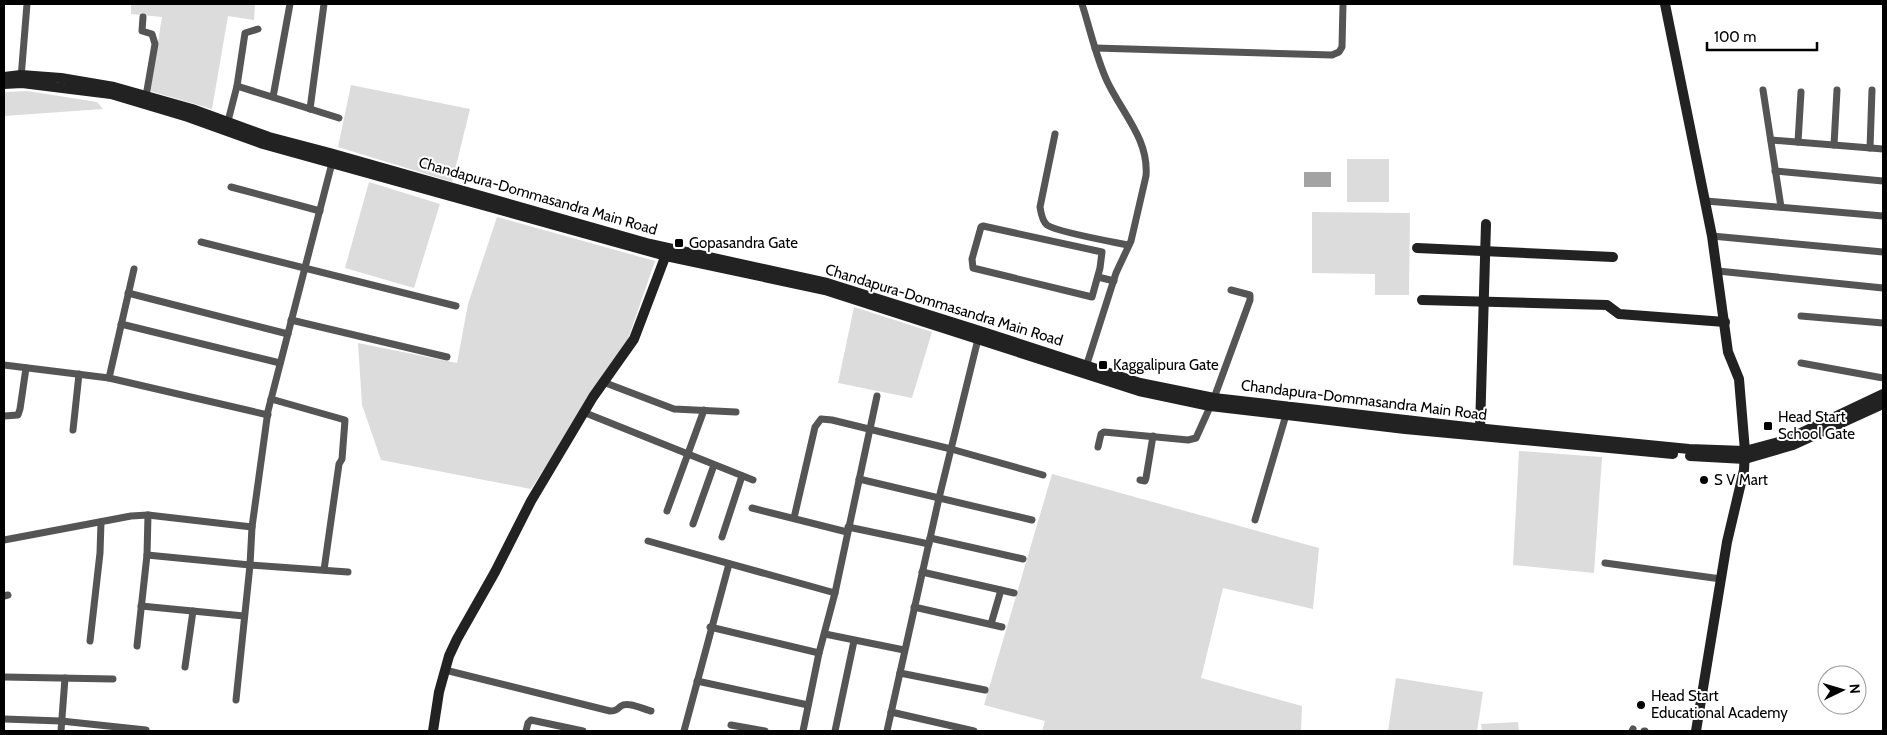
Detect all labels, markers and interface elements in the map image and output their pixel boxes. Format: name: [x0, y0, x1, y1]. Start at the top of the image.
scale bar: [1707, 20, 1817, 52]
text: 100 m: [1714, 28, 1756, 46]
street label: Chandapura-Dommasandra Main Road: [417, 153, 659, 239]
place label: Gopasandra Gate: [689, 234, 798, 252]
marker: Gopasandra Gate: [673, 237, 685, 249]
street label: Chandapura-Dommasandra Main Road: [823, 260, 1065, 350]
place label: Kaggalipura Gate: [1113, 356, 1219, 374]
marker: Kaggalipura Gate: [1097, 359, 1109, 371]
street label: Chandapura-Dommasandra Main Road: [1240, 376, 1488, 424]
place label: Head Start School Gate: [1778, 408, 1855, 443]
marker: Head Start School Gate: [1762, 420, 1774, 432]
place label: S V Mart: [1714, 471, 1768, 489]
marker: S V Mart: [1698, 474, 1710, 486]
north arrow: [1817, 665, 1867, 715]
text: N: [1846, 683, 1864, 695]
place label: Head Start Educational Academy: [1651, 687, 1788, 722]
marker: Head Start Educational Academy: [1635, 699, 1647, 711]

